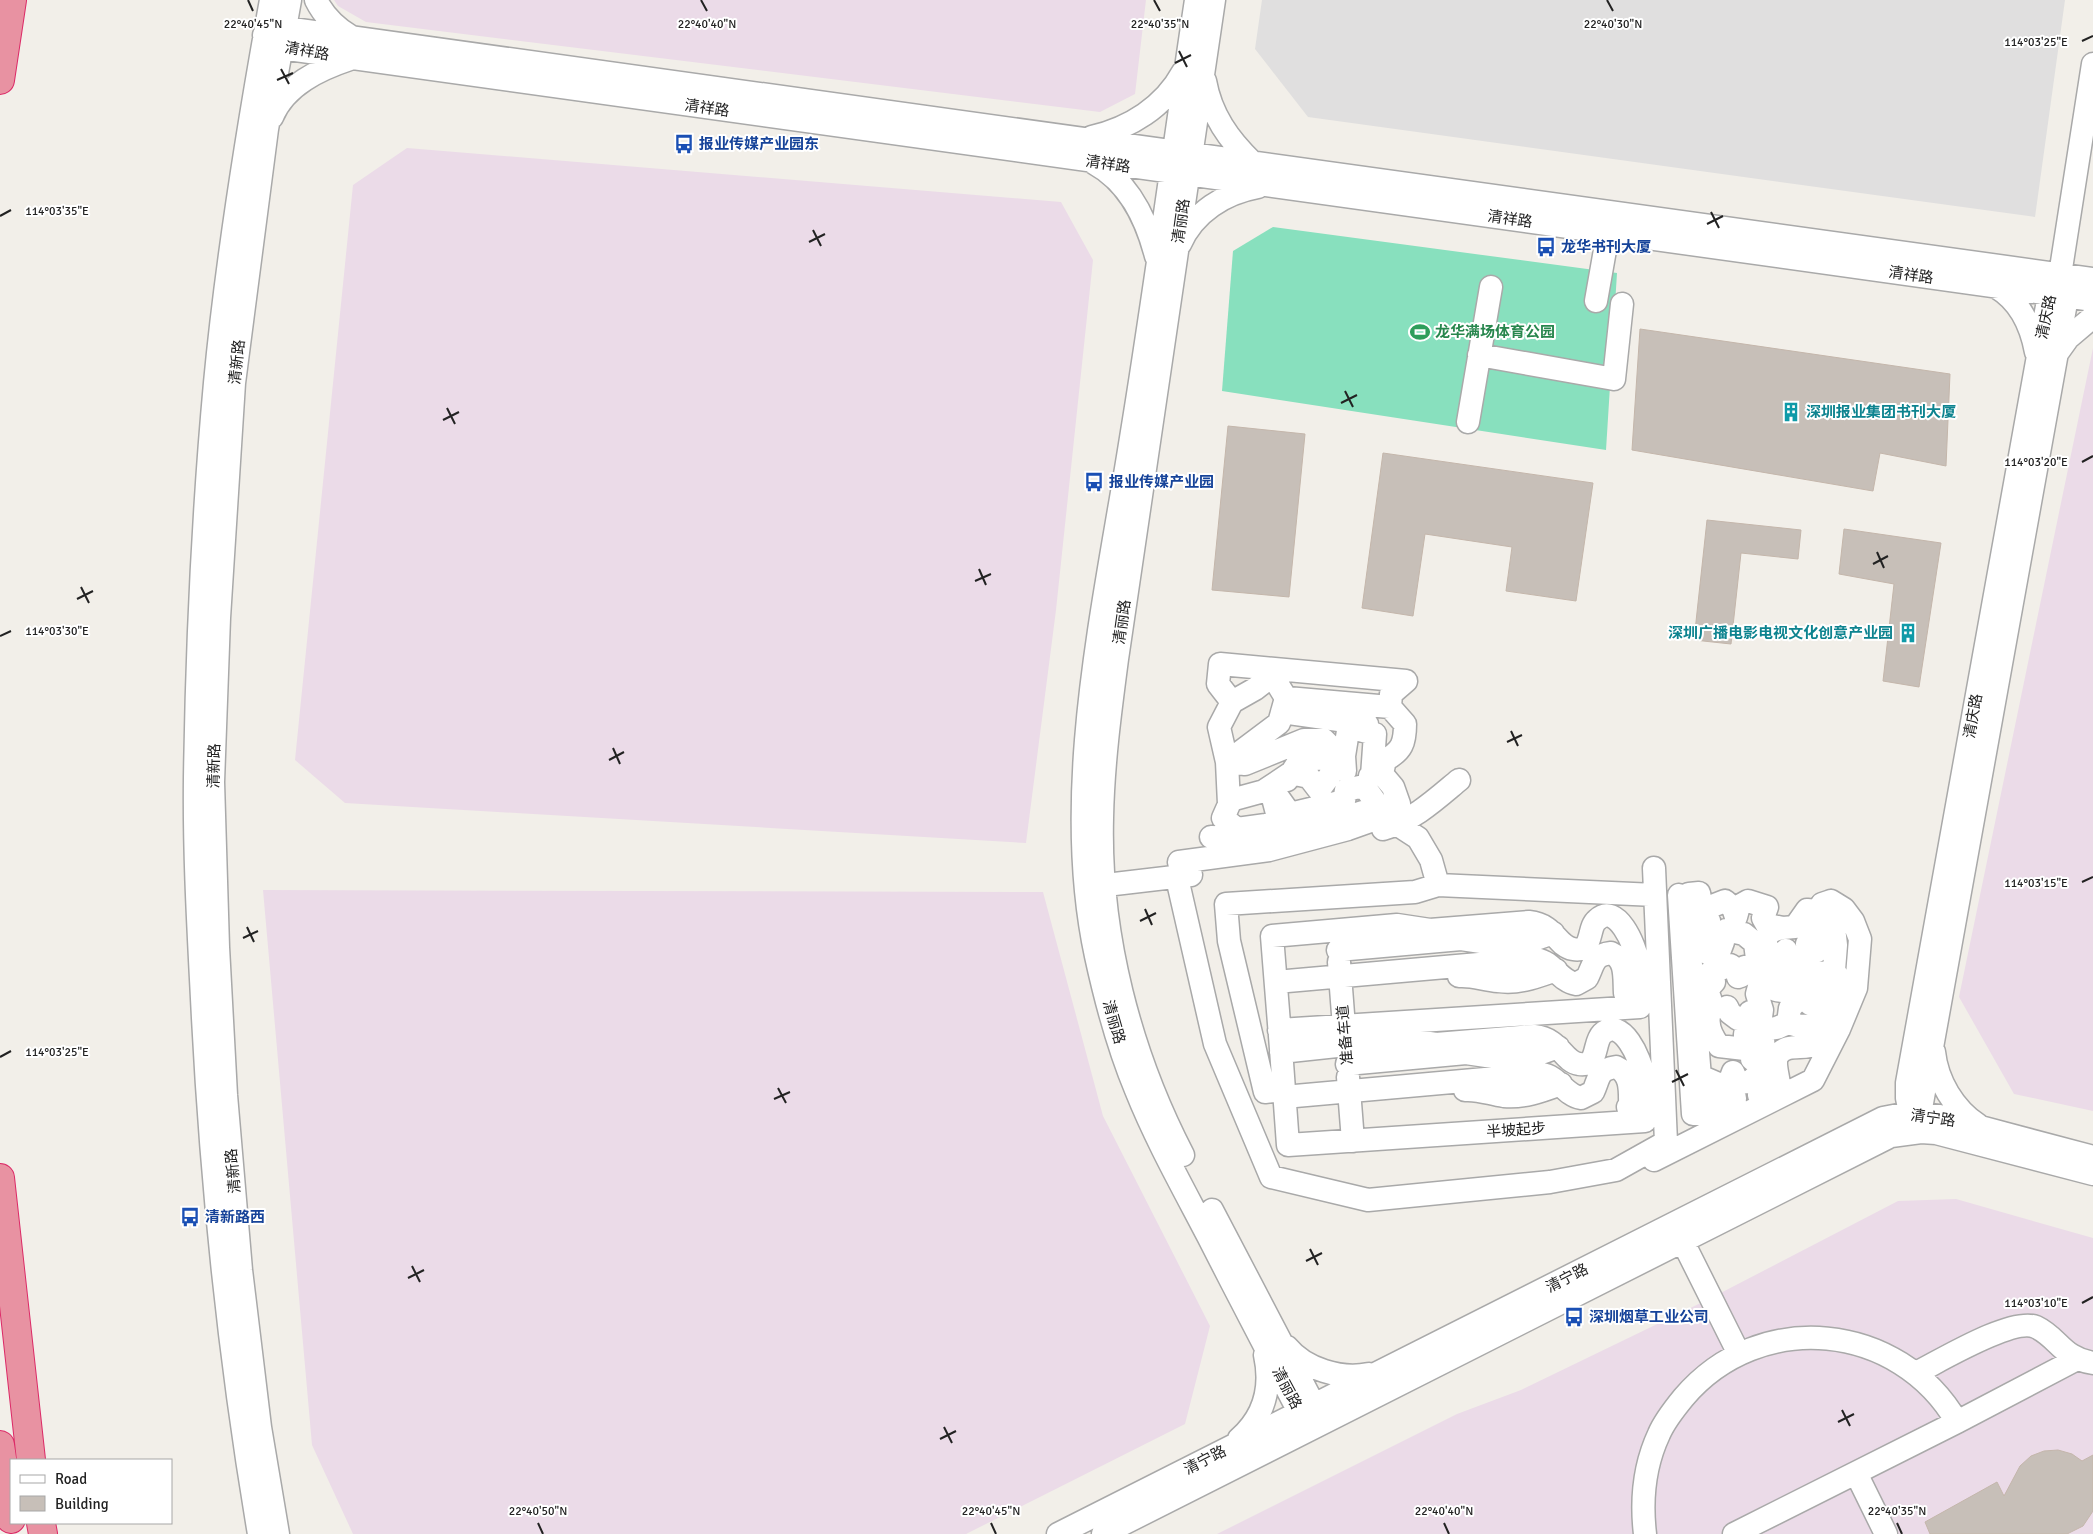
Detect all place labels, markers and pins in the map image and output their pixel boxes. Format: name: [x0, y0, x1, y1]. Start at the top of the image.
bus stop icon: 报业传媒产业园东: [673, 133, 695, 155]
place label: 报业传媒产业园东: [699, 135, 819, 153]
bus stop icon: 龙华书刊大厦: [1535, 236, 1557, 258]
place label: 龙华书刊大厦: [1561, 238, 1651, 256]
sports icon: 龙华满场体育公园: [1409, 321, 1431, 343]
place label: 龙华满场体育公园: [1435, 323, 1555, 341]
building icon: 深圳报业集团书刊大厦: [1780, 401, 1802, 423]
place label: 深圳报业集团书刊大厦: [1806, 403, 1956, 421]
bus stop icon: 报业传媒产业园: [1083, 471, 1105, 493]
place label: 报业传媒产业园: [1109, 473, 1214, 491]
building icon: 深圳广播电影电视文化创意产业园: [1897, 622, 1919, 644]
place label: 深圳广播电影电视文化创意产业园: [1668, 624, 1893, 642]
bus stop icon: 清新路西: [179, 1206, 201, 1228]
place label: 清新路西: [205, 1208, 265, 1226]
bus stop icon: 深圳烟草工业公司: [1563, 1306, 1585, 1328]
place label: 深圳烟草工业公司: [1589, 1308, 1709, 1326]

